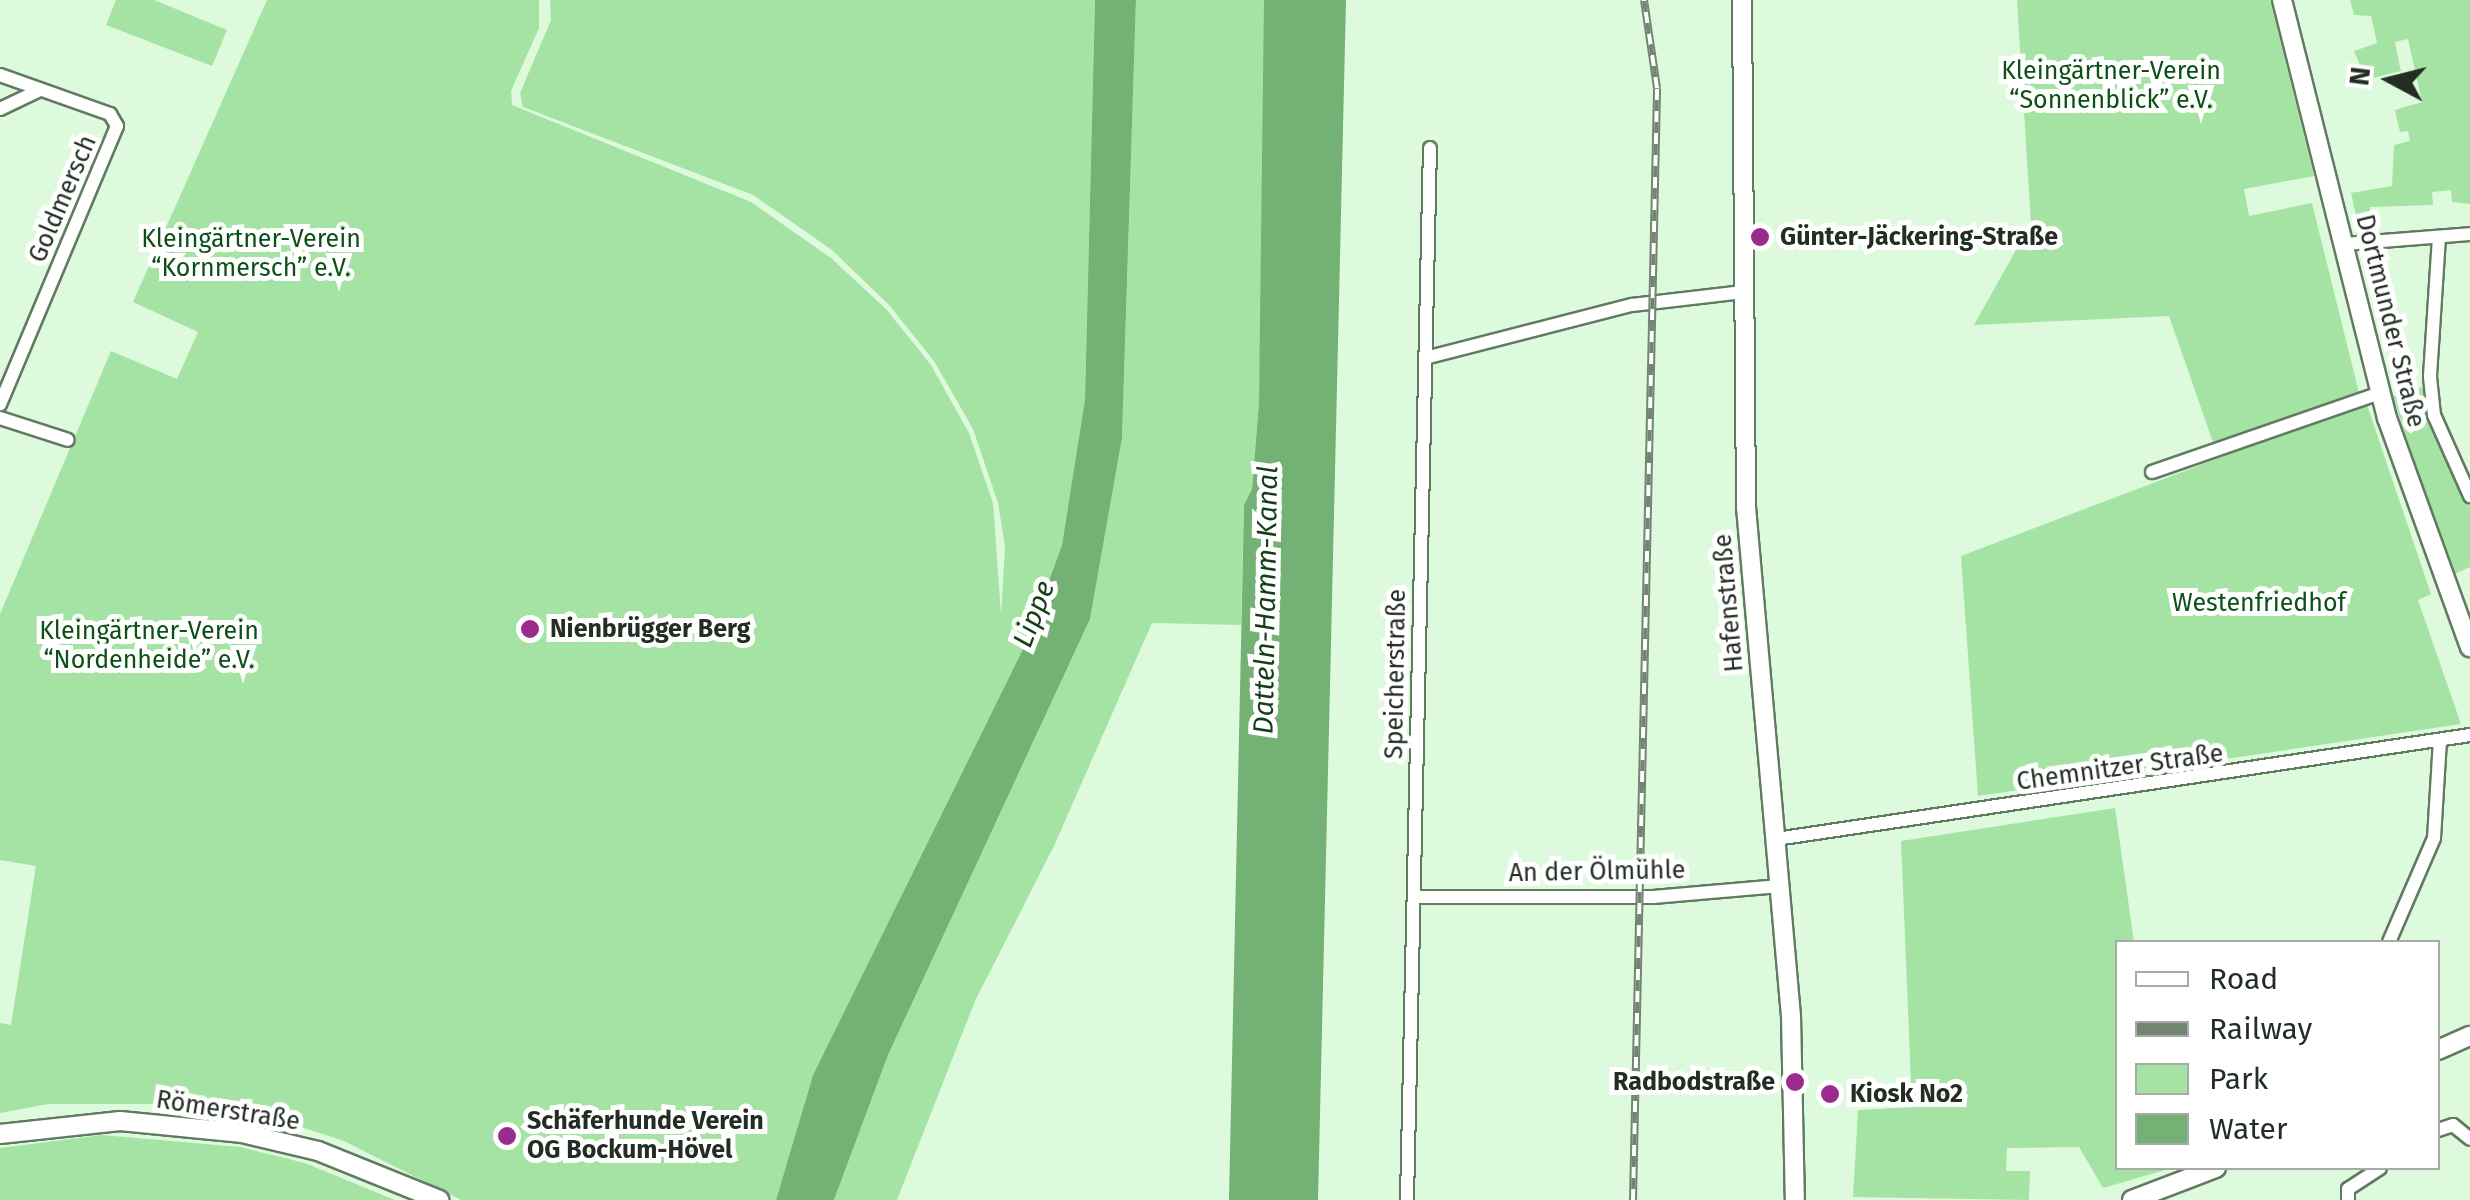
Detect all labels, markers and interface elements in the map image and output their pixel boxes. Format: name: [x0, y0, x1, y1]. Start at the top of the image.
north arrow: [2340, 30, 2440, 130]
park label: Kleingärtner-Verein “Sonnenblick” e.V.: [2001, 57, 2221, 116]
text: N: [2342, 65, 2377, 88]
street label: Goldmersch: [23, 131, 103, 267]
street label: Dortmunder Straße: [2349, 211, 2431, 431]
place label: Günter-Jäckering-Straße: [1780, 222, 2058, 252]
park label: Kleingärtner-Verein “Kornmersch” e.V.: [141, 225, 361, 284]
marker: Günter-Jäckering-Straße: [1749, 226, 1771, 248]
water label: Datteln-Hamm-Kanal: [1247, 465, 1285, 735]
street label: Hafenstraße: [1708, 533, 1750, 673]
water label: Lippe: [1006, 576, 1062, 652]
park label: Westenfriedhof: [2172, 588, 2346, 618]
street label: Speicherstraße: [1380, 589, 1412, 759]
place label: Nienbrügger Berg: [550, 614, 751, 644]
park label: Kleingärtner-Verein “Nordenheide” e.V.: [39, 617, 259, 676]
marker: Nienbrügger Berg: [519, 618, 541, 640]
street label: Chemnitzer Straße: [2015, 739, 2225, 797]
street label: An der Ölmühle: [1508, 855, 1686, 889]
legend: [2115, 940, 2440, 1170]
text: Road: [2209, 961, 2278, 997]
text: Railway: [2209, 1011, 2312, 1047]
text: Park: [2209, 1061, 2268, 1097]
place label: Radbodstraße: [1613, 1067, 1775, 1097]
marker: Radbodstraße: [1784, 1071, 1806, 1093]
place label: Kiosk No2: [1850, 1079, 1963, 1109]
marker: Kiosk No2: [1819, 1083, 1841, 1105]
street label: Römerstraße: [154, 1085, 302, 1137]
place label: Schäferhunde Verein OG Bockum-Hövel: [527, 1107, 764, 1166]
text: Water: [2209, 1111, 2288, 1147]
marker: Schäferhunde Verein OG Bockum-Hövel: [496, 1125, 518, 1147]

